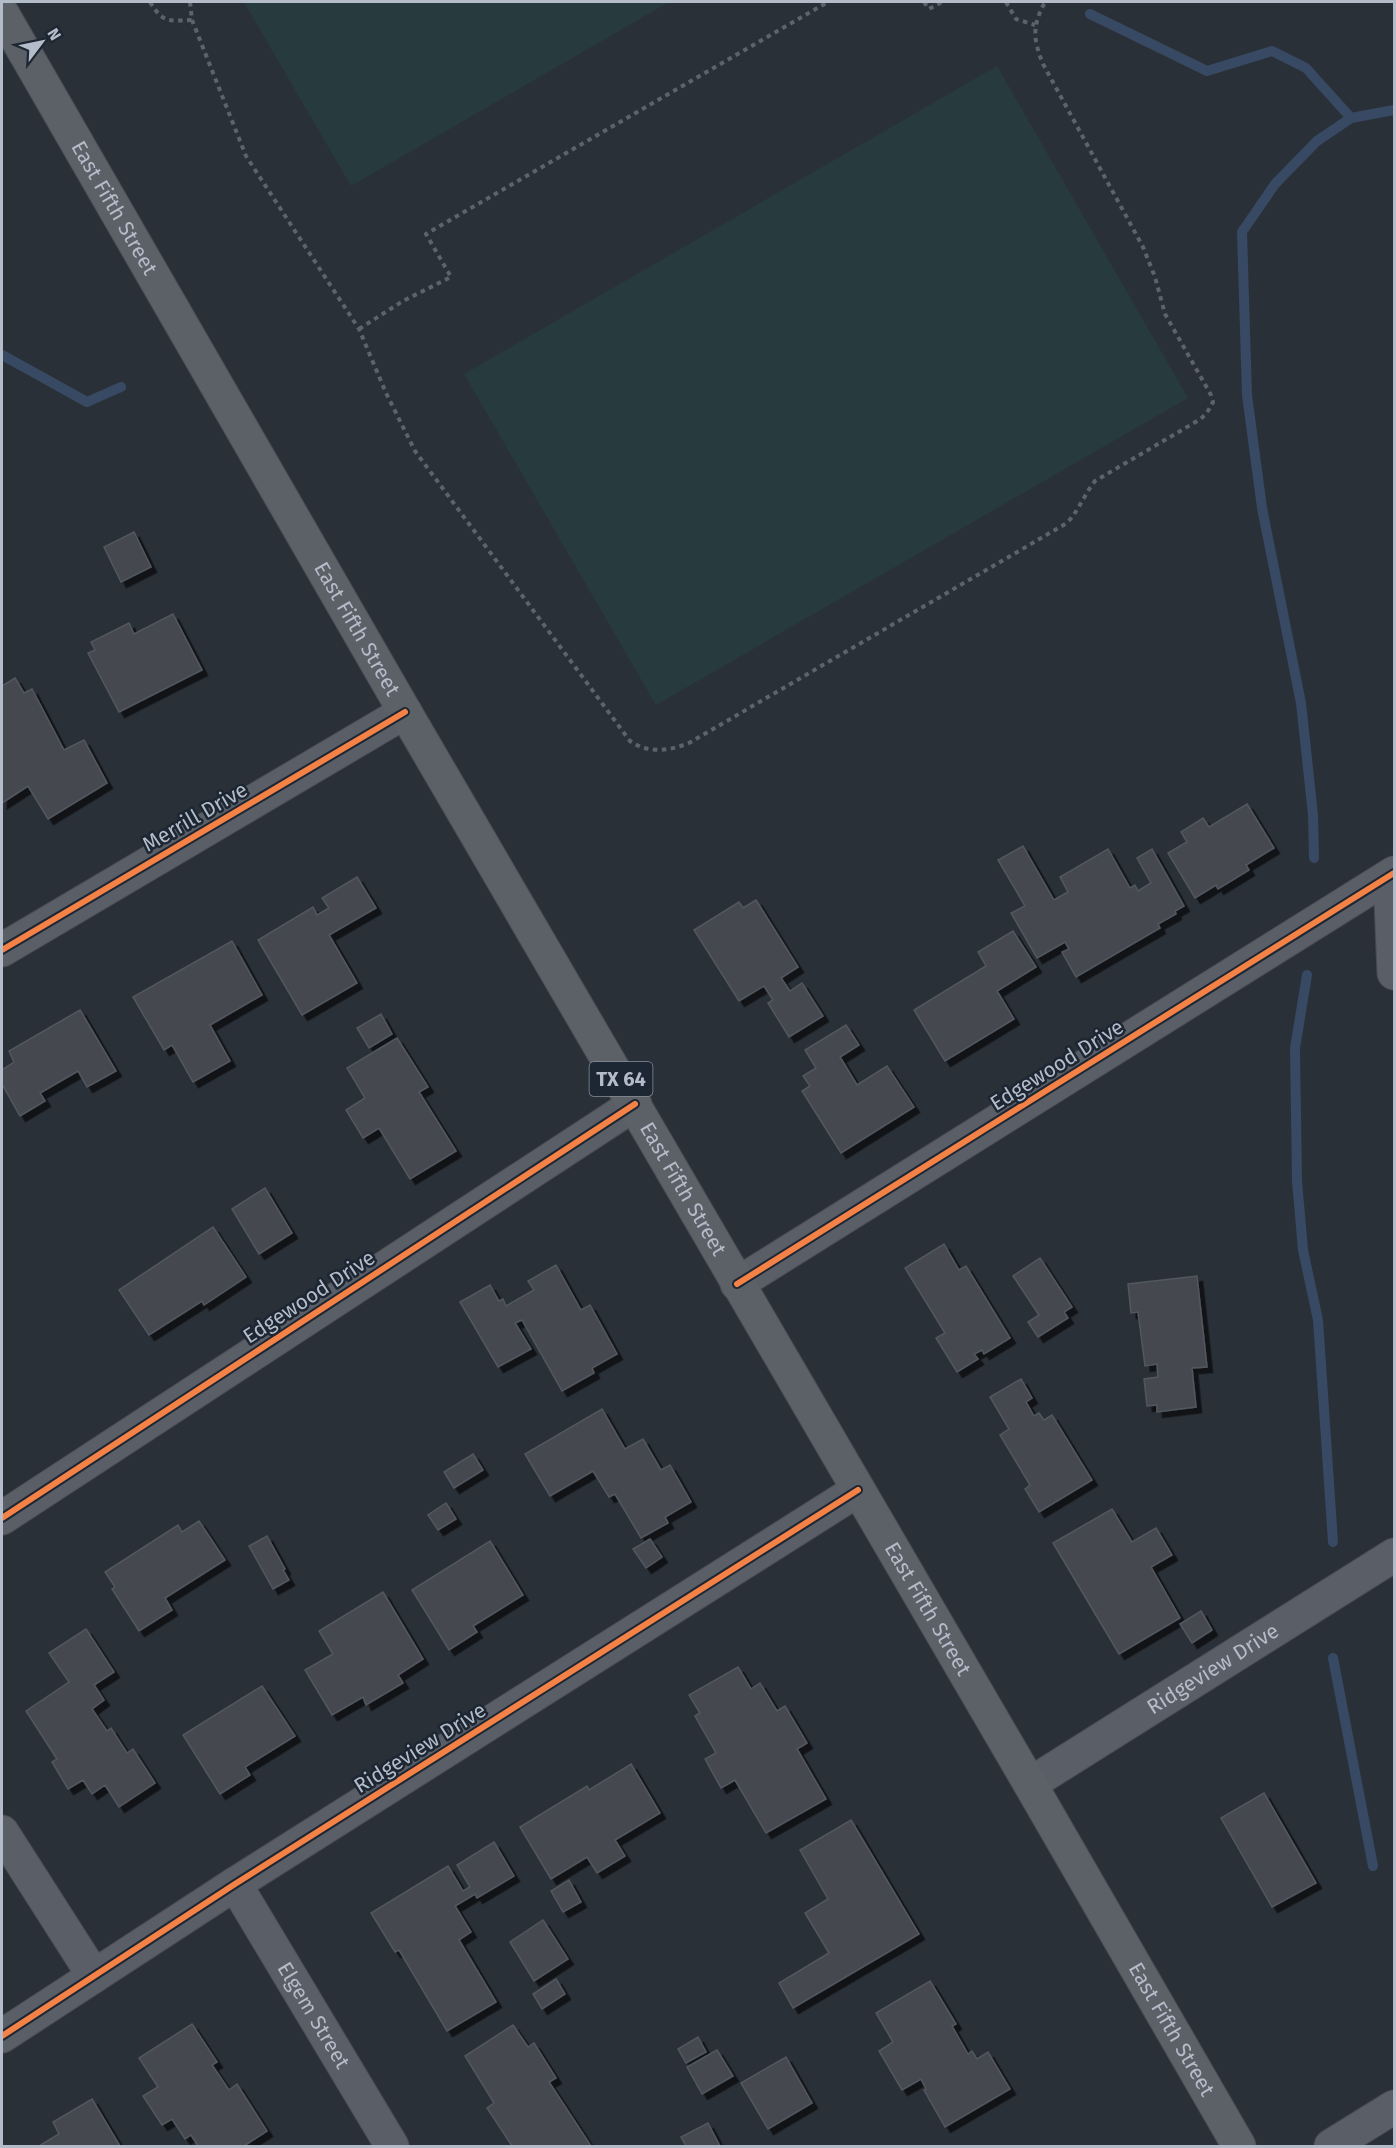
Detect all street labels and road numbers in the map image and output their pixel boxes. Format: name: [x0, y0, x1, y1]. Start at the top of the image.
street label: East Fifth Street: [66, 136, 163, 280]
street label: East Fifth Street: [308, 557, 406, 701]
street label: Merrill Drive: [138, 776, 252, 858]
street label: Edgewood Drive: [986, 1014, 1128, 1116]
road number: TX 64: [590, 1062, 652, 1096]
street label: East Fifth Street: [634, 1118, 732, 1261]
street label: Edgewood Drive: [238, 1245, 380, 1349]
street label: East Fifth Street: [879, 1537, 977, 1681]
street label: Ridgeview Drive: [1142, 1618, 1284, 1720]
street label: Ridgeview Drive: [349, 1697, 491, 1799]
street label: Elgem Street: [272, 1957, 356, 2074]
street label: East Fifth Street: [1123, 1958, 1221, 2101]

